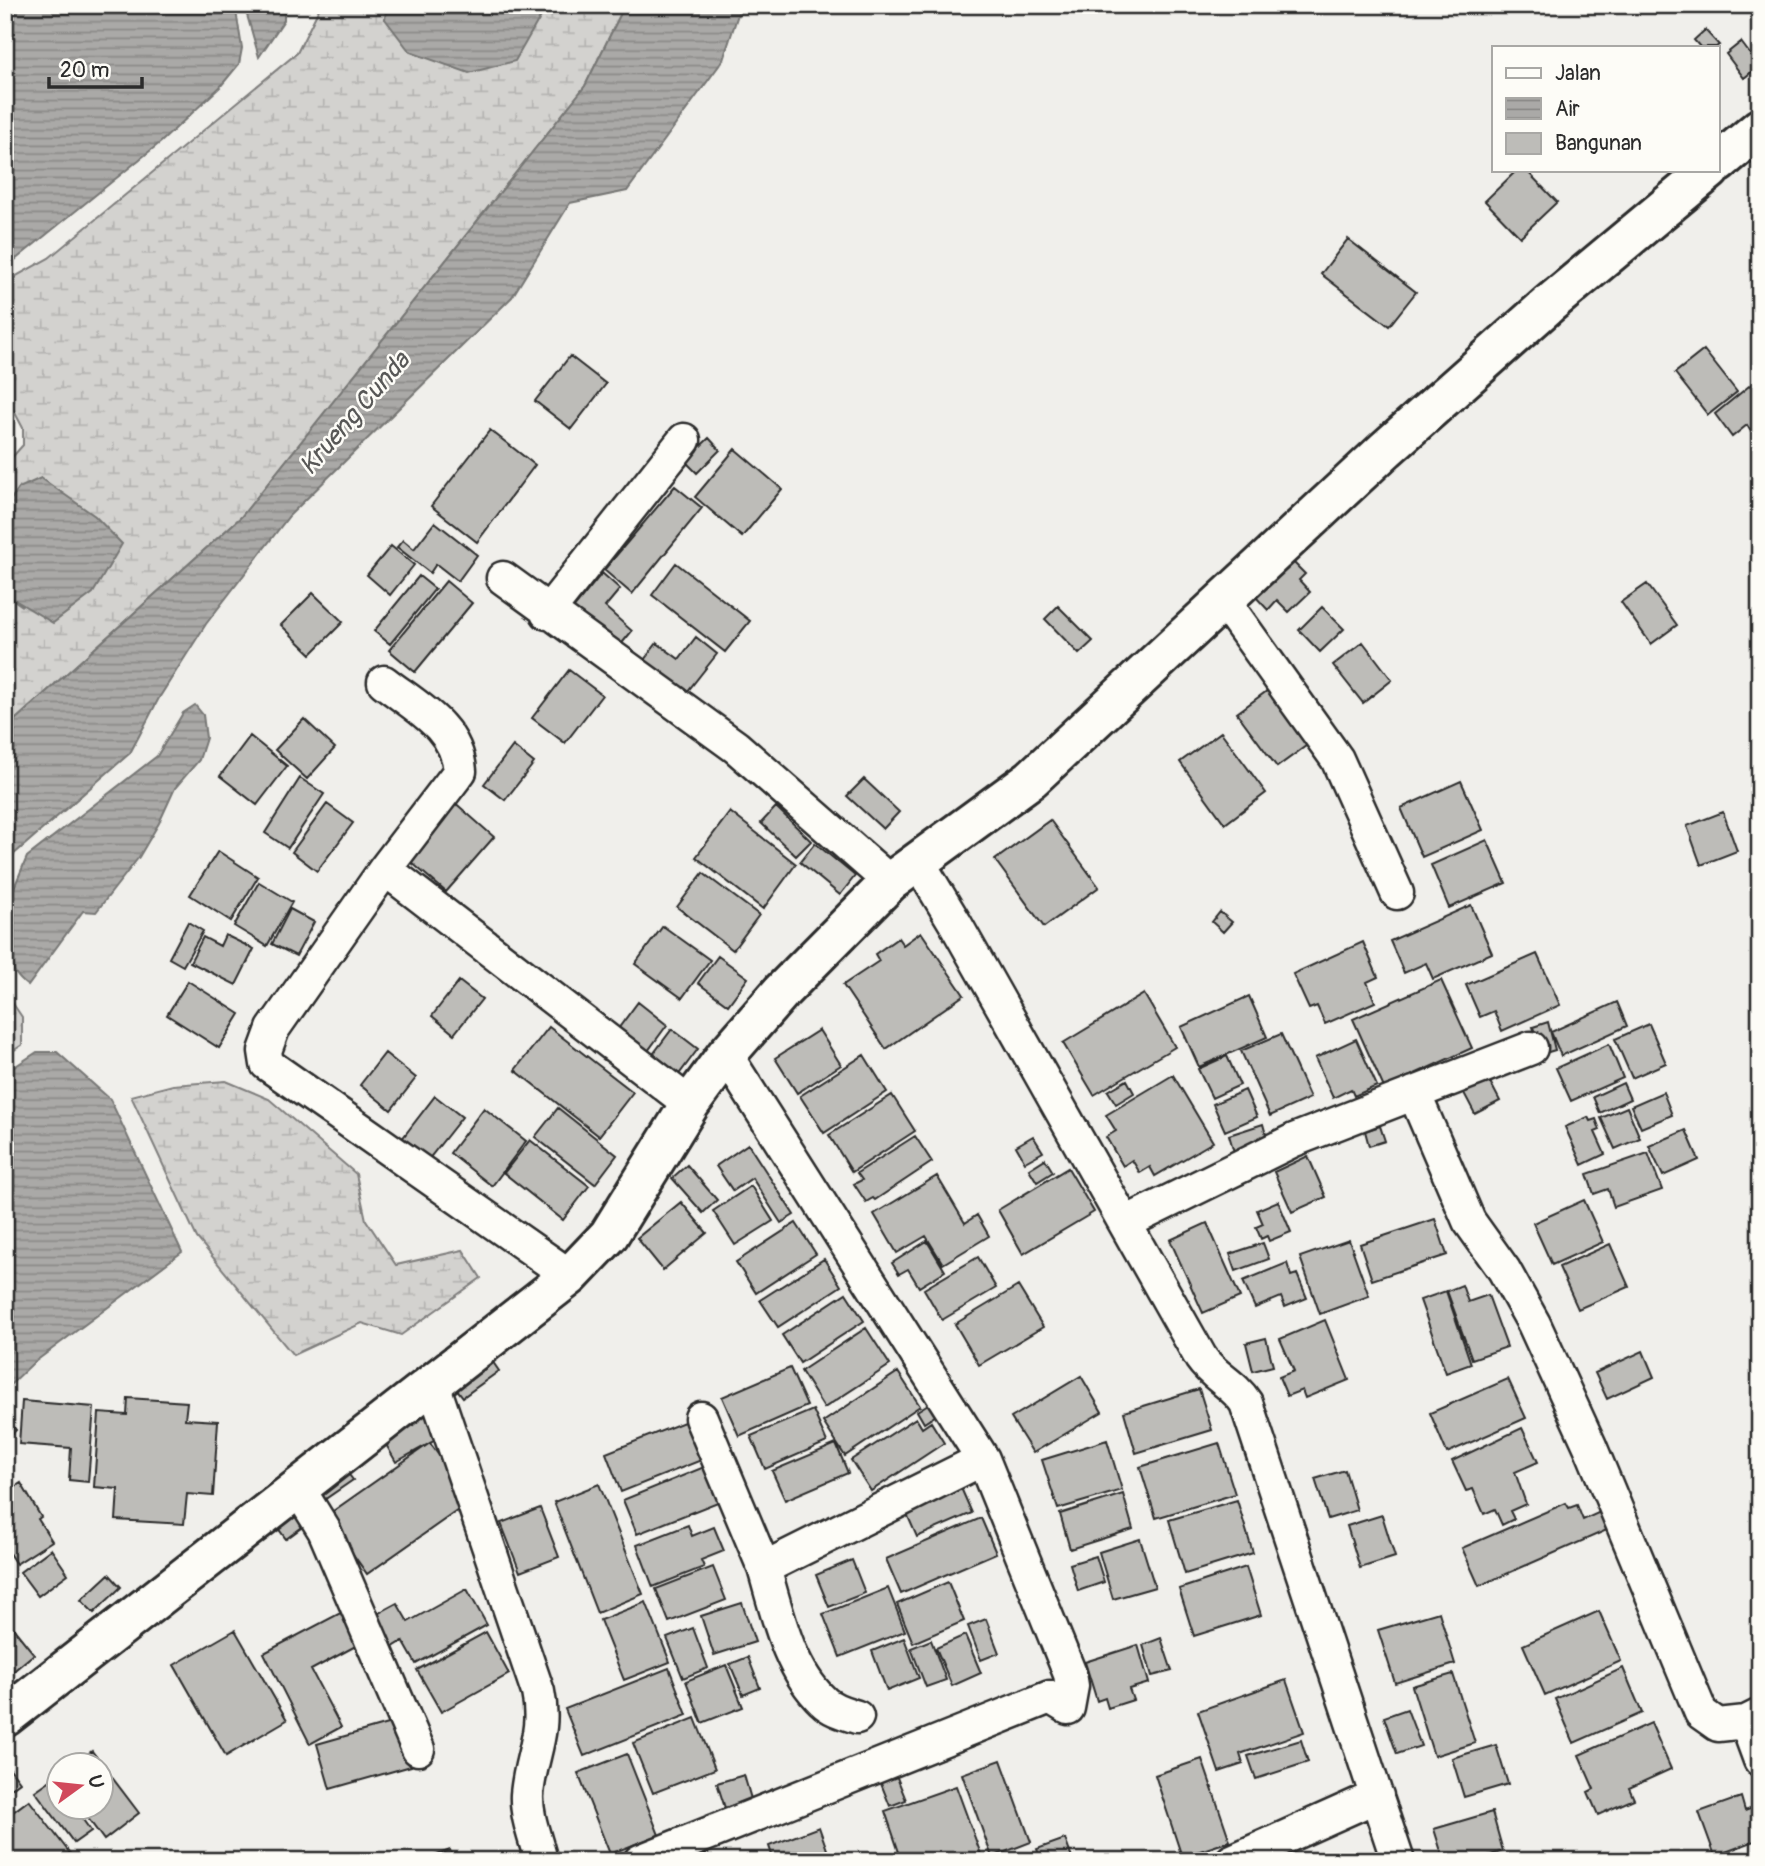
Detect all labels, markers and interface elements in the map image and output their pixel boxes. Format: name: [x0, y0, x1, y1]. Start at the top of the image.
scale bar: [49, 46, 142, 90]
legend: [1492, 46, 1720, 172]
text: 20 m: [60, 57, 109, 84]
text: Jalan: [1555, 60, 1601, 87]
text: Air: [1555, 96, 1580, 123]
text: Bangunan: [1555, 130, 1642, 157]
water label: Krueng Cunda: [293, 344, 418, 482]
north arrow: [46, 1750, 116, 1820]
text: U: [82, 1773, 109, 1791]

